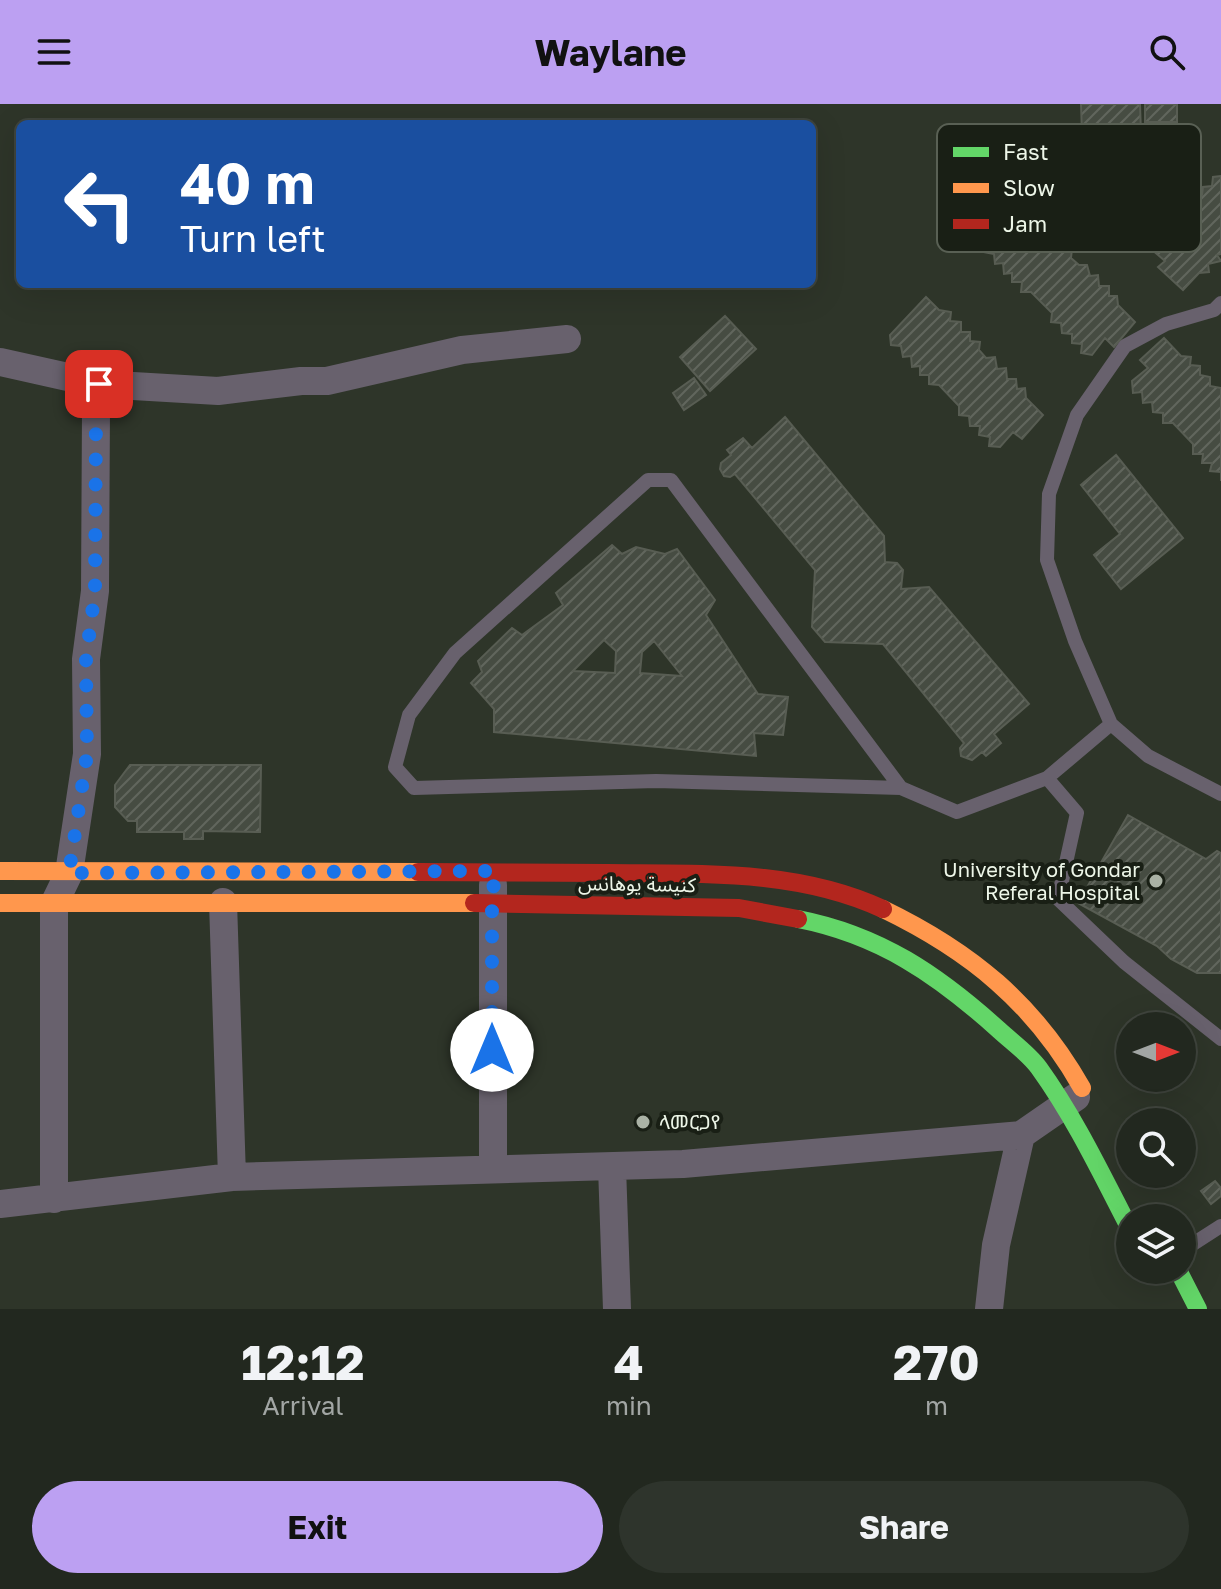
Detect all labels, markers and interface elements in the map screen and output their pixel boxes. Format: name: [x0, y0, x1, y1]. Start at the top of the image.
icon: menu: [32, 30, 76, 74]
icon: search: [1145, 30, 1189, 74]
text: Waylane: [534, 31, 687, 74]
legend: [937, 124, 1201, 252]
text: Fast: [1003, 138, 1049, 165]
text: 40 m: [180, 149, 314, 216]
icon: left: [48, 152, 152, 256]
text: Slow: [1003, 174, 1055, 201]
text: Jam: [1003, 210, 1047, 237]
text: Turn left: [180, 217, 326, 260]
pin: [65, 350, 133, 418]
icon: arrive: [77, 362, 121, 406]
place label: University of Gondar Referal Hospital: [943, 857, 1140, 904]
street label: كنيسة يوهانس: [578, 870, 697, 897]
marker: University of Gondar Referal Hospital: [1147, 872, 1165, 890]
position arrow: [450, 1008, 534, 1092]
north arrow: [1116, 1012, 1196, 1092]
map controls: [1116, 1012, 1196, 1284]
button: search: [1116, 1108, 1196, 1188]
place label: ላመርጋየ: [659, 1109, 720, 1133]
marker: ላመርጋየ: [634, 1113, 652, 1131]
button: layers: [1116, 1204, 1196, 1284]
text: 12:12: [241, 1333, 365, 1391]
text: 4: [614, 1333, 644, 1391]
text: 270: [893, 1333, 980, 1391]
text: Arrival: [262, 1390, 344, 1421]
text: min: [606, 1390, 652, 1421]
text: m: [925, 1390, 948, 1421]
button: Exit: [32, 1481, 603, 1573]
button: Share: [619, 1481, 1189, 1573]

